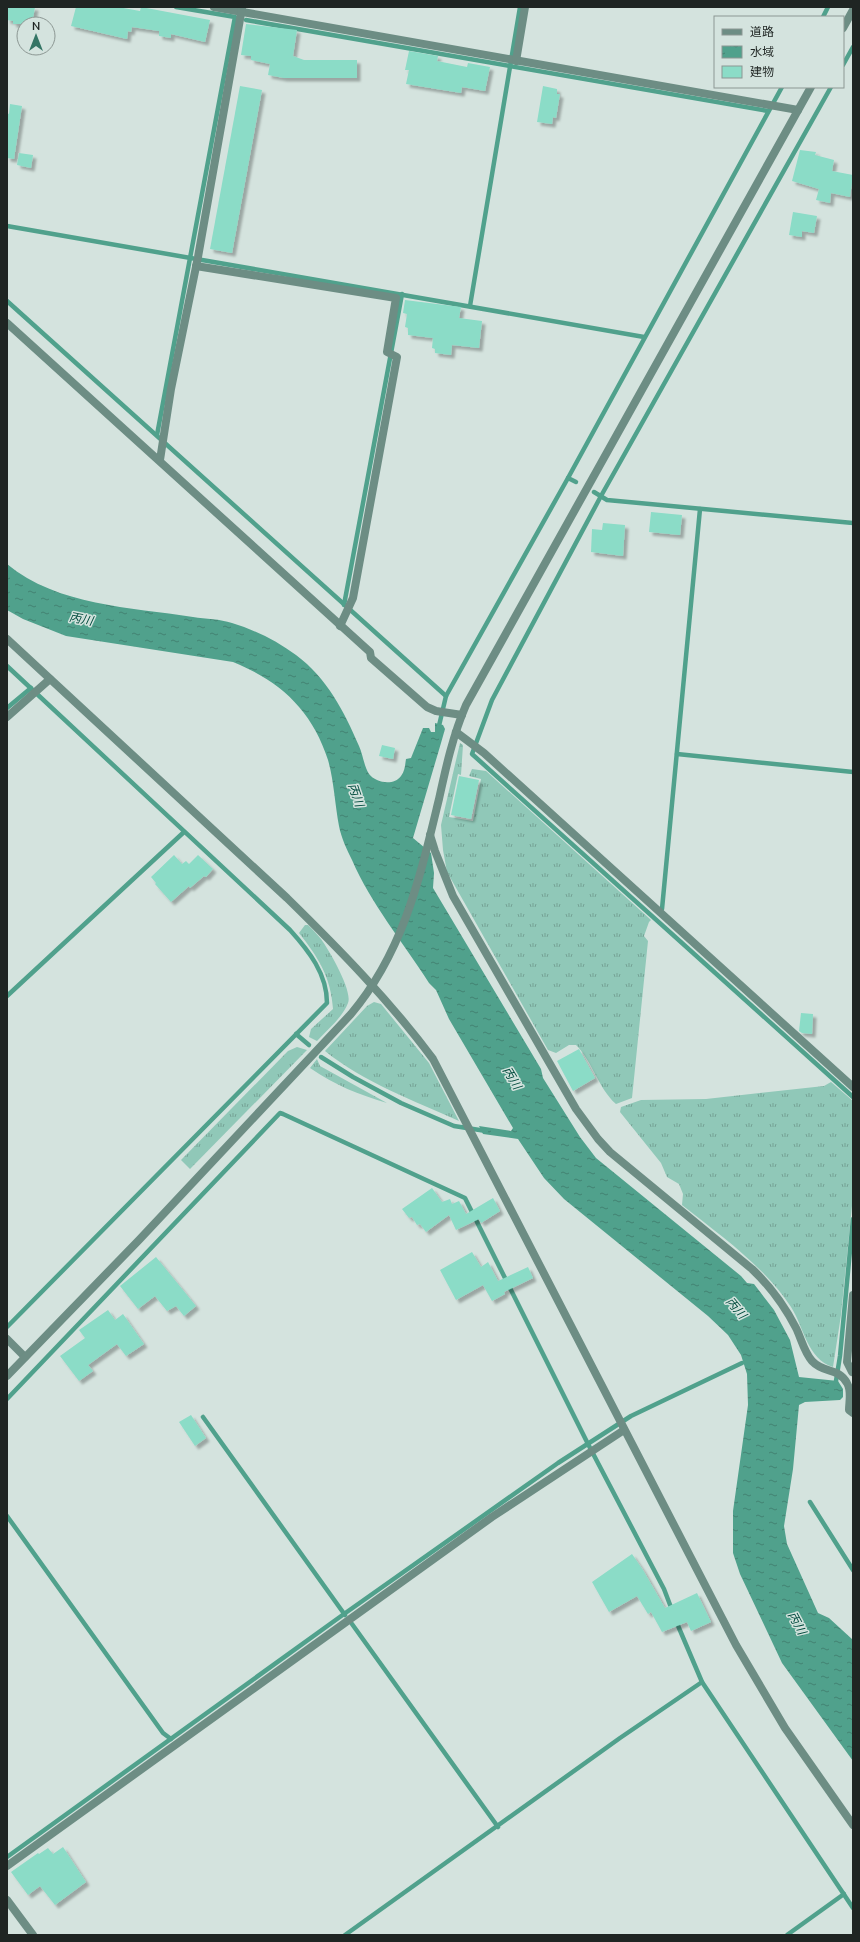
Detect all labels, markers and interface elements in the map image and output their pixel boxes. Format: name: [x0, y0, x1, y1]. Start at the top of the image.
north arrow: [16, 16, 56, 56]
legend: [714, 16, 844, 88]
text: N: [32, 19, 40, 34]
text: 道路: [750, 24, 774, 40]
text: 水域: [750, 44, 774, 60]
text: 建物: [750, 64, 774, 80]
water label: 丙川: [68, 609, 96, 630]
water label: 丙川: [345, 781, 368, 811]
water label: 丙川: [499, 1064, 526, 1094]
water label: 丙川: [722, 1294, 751, 1324]
water label: 丙川: [784, 1609, 811, 1639]

